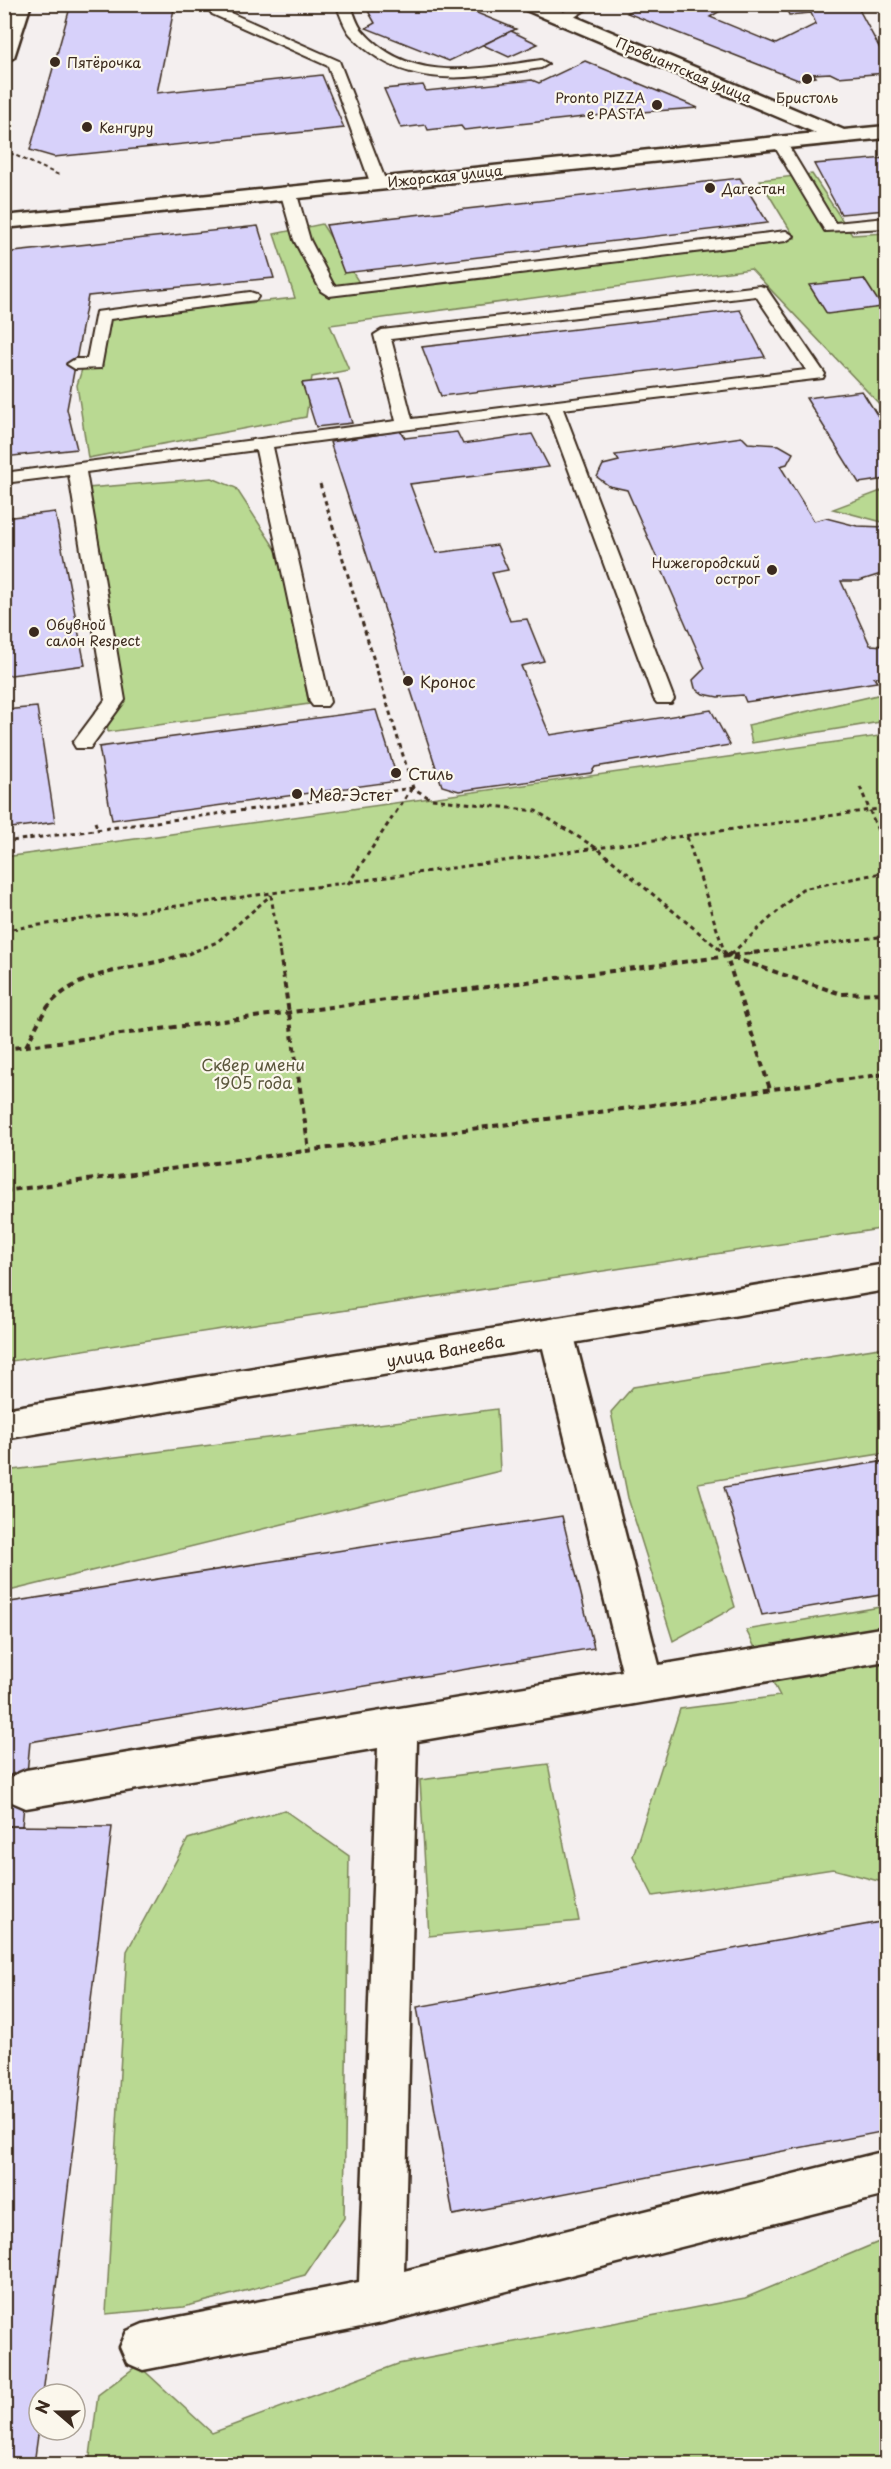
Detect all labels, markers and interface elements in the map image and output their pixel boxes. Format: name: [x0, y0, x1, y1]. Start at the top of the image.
street label: Провиантская улица: [613, 32, 755, 108]
place label: Пятёрочка: [67, 52, 141, 73]
marker: Пятёрочка: [48, 55, 62, 69]
marker: Бристоль: [800, 72, 814, 86]
place label: Pronto PIZZA e PASTA: [555, 87, 645, 124]
place label: Бристоль: [776, 87, 838, 108]
marker: Pronto PIZZA e PASTA: [650, 98, 664, 112]
place label: Кенгуру: [99, 117, 153, 138]
marker: Кенгуру: [80, 120, 94, 134]
street label: Ижорская улица: [387, 160, 504, 192]
place label: Дагестан: [721, 178, 785, 199]
marker: Дагестан: [703, 181, 717, 195]
place label: Нижегородский острог: [652, 552, 761, 589]
marker: Нижегородский острог: [765, 563, 779, 577]
place label: Обувной салон Respect: [46, 614, 141, 651]
marker: Обувной салон Respect: [27, 625, 41, 639]
place label: Кронос: [420, 669, 475, 693]
marker: Кронос: [401, 674, 415, 688]
place label: Стиль: [408, 761, 453, 785]
marker: Стиль: [389, 766, 403, 780]
place label: Мед-Эстет: [309, 782, 393, 806]
marker: Мед-Эстет: [290, 787, 304, 801]
park label: Сквер имени 1905 года: [201, 1052, 305, 1094]
street label: улица Ванеева: [384, 1328, 506, 1372]
north arrow: [27, 2382, 87, 2442]
text: N: [29, 2396, 55, 2417]

